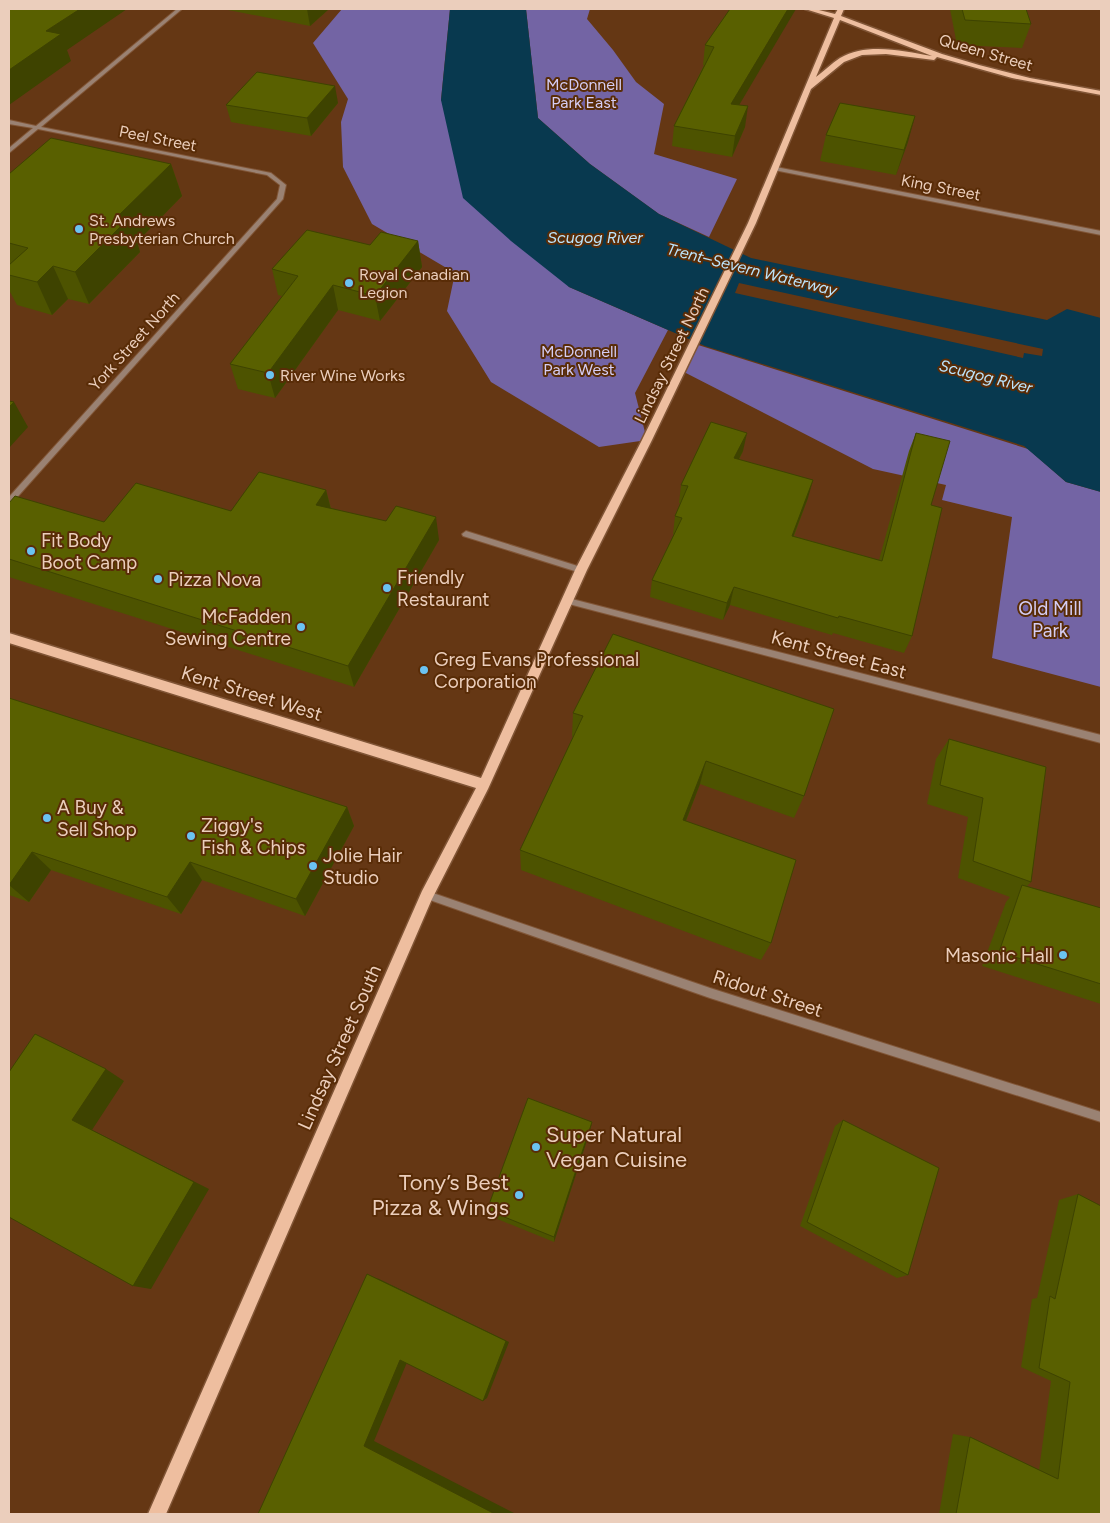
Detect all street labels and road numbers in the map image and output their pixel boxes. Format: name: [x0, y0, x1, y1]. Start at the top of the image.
street label: Queen Street: [937, 30, 1035, 75]
street label: Peel Street: [117, 122, 198, 155]
street label: King Street: [900, 170, 982, 205]
street label: Lindsay Street North: [630, 284, 713, 426]
street label: York Street North: [85, 288, 184, 394]
street label: Kent Street East: [769, 625, 909, 684]
street label: Kent Street West: [179, 661, 325, 726]
street label: Lindsay Street South: [293, 961, 386, 1133]
street label: Ridout Street: [710, 965, 826, 1022]

